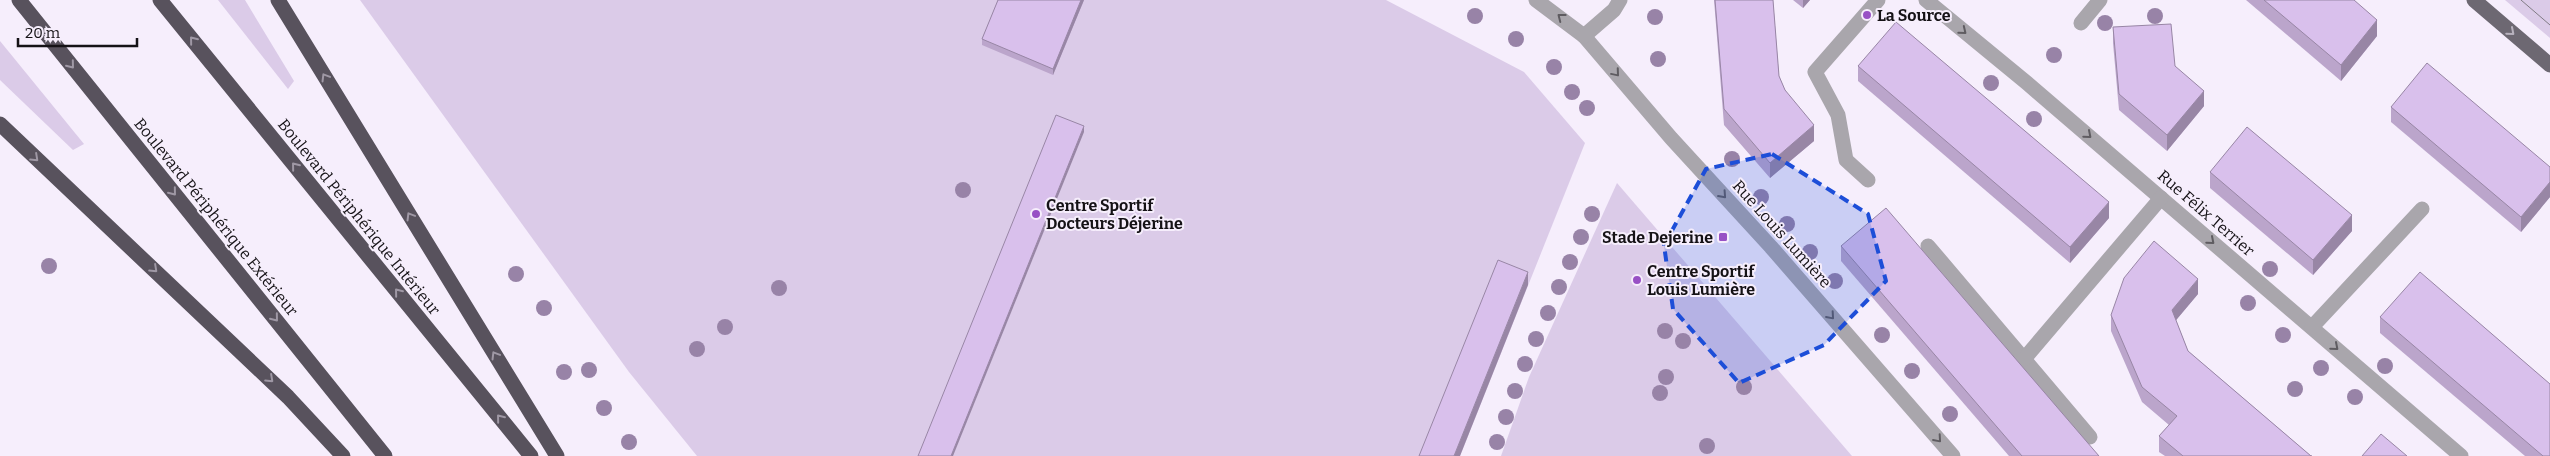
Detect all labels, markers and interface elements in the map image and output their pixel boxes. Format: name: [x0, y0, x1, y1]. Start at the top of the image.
place label: La Source: [1877, 6, 1951, 25]
marker: La Source: [1861, 9, 1873, 21]
one-way arrow: [1557, 14, 1566, 23]
scale bar: [18, 15, 136, 47]
text: 20 m: [25, 24, 61, 42]
one-way arrow: [1958, 25, 1967, 34]
one-way arrow: [2505, 26, 2514, 35]
one-way arrow: [190, 37, 198, 46]
one-way arrow: [66, 59, 74, 68]
one-way arrow: [1610, 67, 1618, 76]
one-way arrow: [322, 74, 332, 83]
street label: Boulevard Périphérique Extérieur: [130, 114, 302, 320]
street label: Boulevard Périphérique Intérieur: [274, 115, 444, 319]
one-way arrow: [2082, 129, 2091, 138]
one-way arrow: [30, 152, 39, 161]
one-way arrow: [293, 163, 301, 172]
street label: Rue Félix Terrier: [2154, 166, 2258, 260]
street label: Rue Louis Lumière: [1729, 176, 1835, 292]
one-way arrow: [168, 186, 177, 195]
one-way arrow: [1717, 189, 1726, 198]
place label: Centre Sportif Docteurs Déjerine: [1046, 196, 1183, 233]
marker: Centre Sportif Docteurs Déjerine: [1030, 208, 1042, 220]
one-way arrow: [407, 213, 417, 222]
place label: Stade Dejerine: [1602, 228, 1713, 247]
marker: Stade Dejerine: [1717, 231, 1729, 243]
one-way arrow: [2206, 235, 2215, 244]
place label: Centre Sportif Louis Lumière: [1647, 262, 1755, 299]
one-way arrow: [148, 263, 157, 272]
marker: Centre Sportif Louis Lumière: [1631, 274, 1643, 286]
one-way arrow: [395, 289, 403, 298]
one-way arrow: [1825, 311, 1834, 320]
one-way arrow: [270, 312, 278, 321]
one-way arrow: [2329, 341, 2338, 350]
one-way arrow: [492, 351, 502, 360]
one-way arrow: [264, 373, 273, 382]
one-way arrow: [498, 415, 506, 424]
one-way arrow: [1932, 433, 1941, 442]

